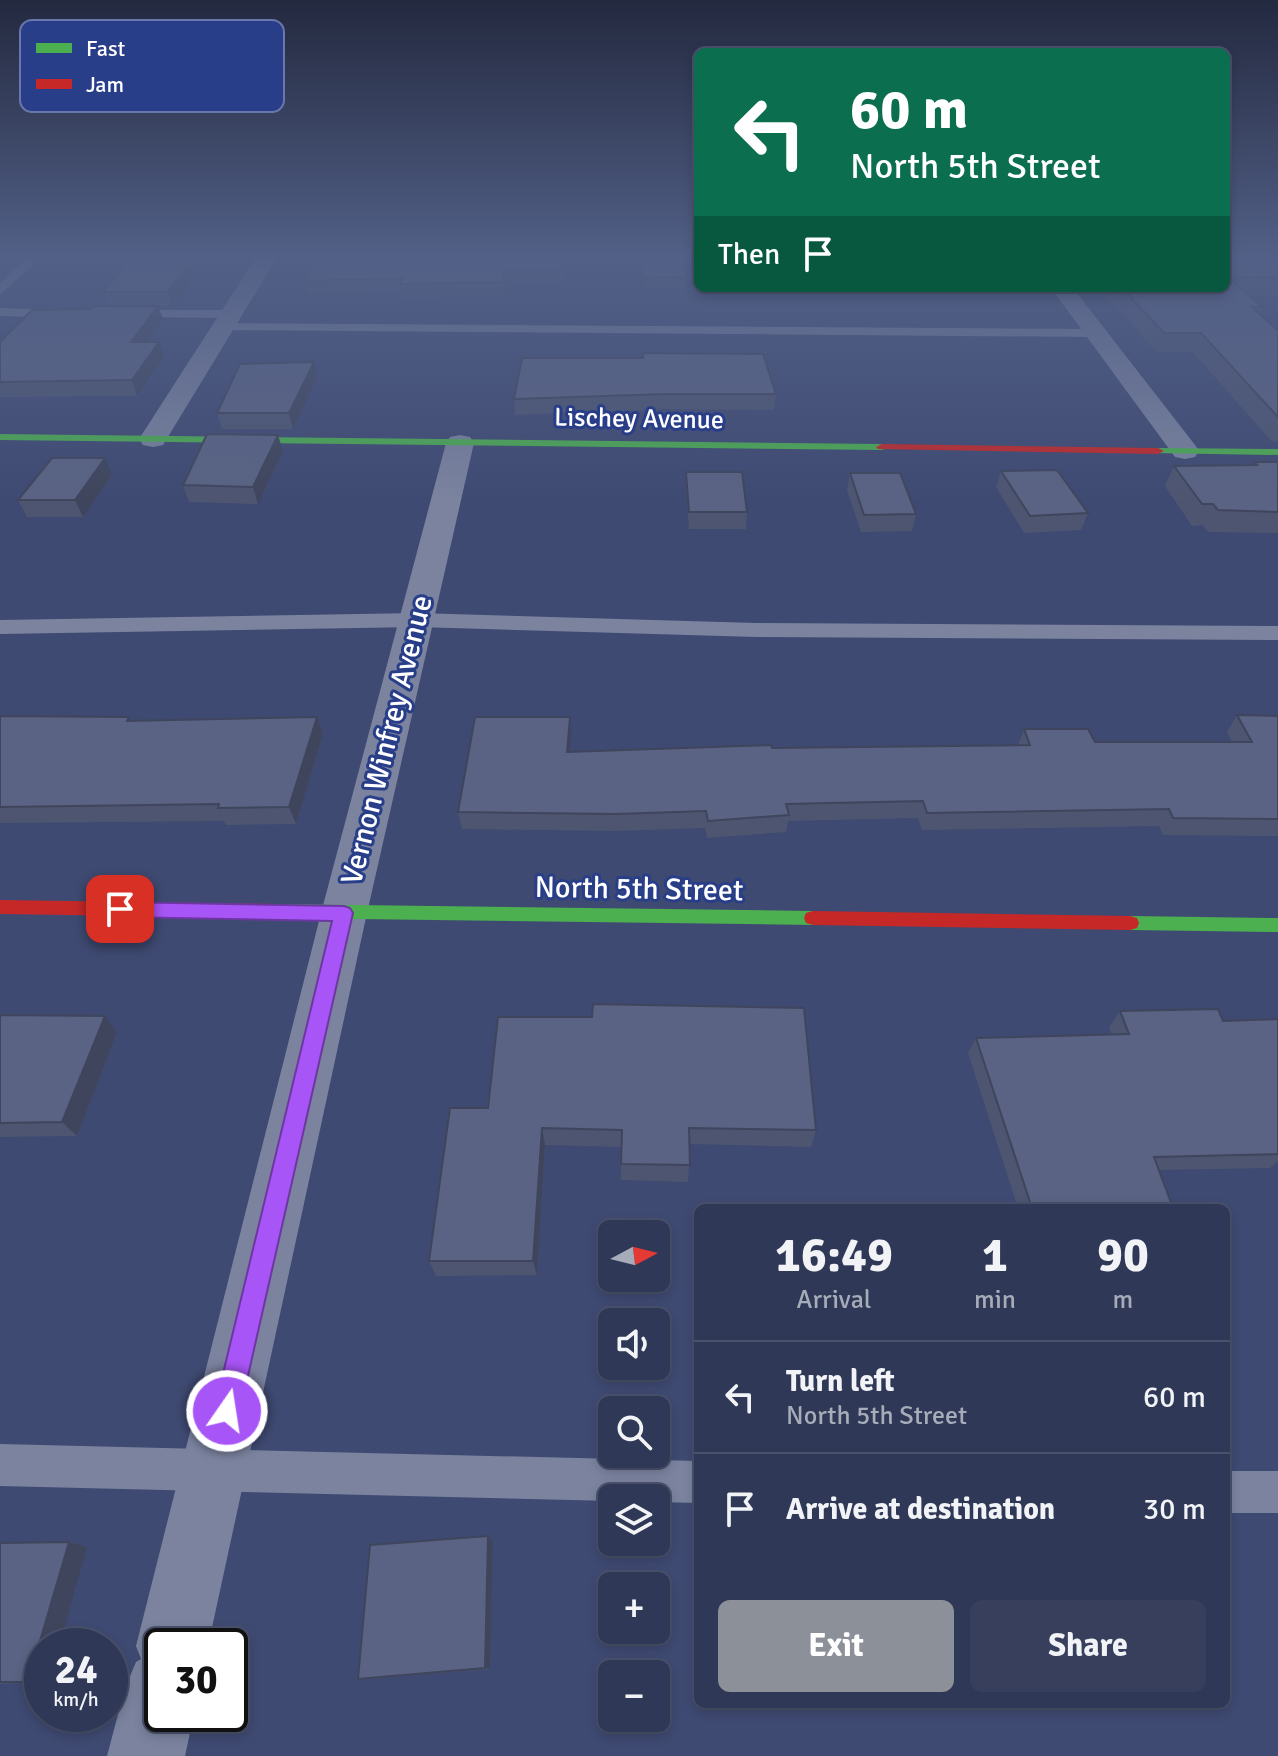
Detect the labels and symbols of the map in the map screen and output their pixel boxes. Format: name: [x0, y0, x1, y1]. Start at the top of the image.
legend: [20, 20, 284, 112]
text: Fast: [86, 35, 126, 62]
text: Jam: [86, 71, 124, 98]
street label: Lischey Avenue: [554, 402, 724, 436]
street label: Vernon Winfrey Avenue: [333, 592, 441, 888]
street label: North 5th Street: [534, 869, 744, 909]
pin: [86, 875, 154, 943]
north arrow: [598, 1220, 670, 1292]
position arrow: [185, 1369, 269, 1453]
speed limit sign: 30: [144, 1628, 248, 1732]

